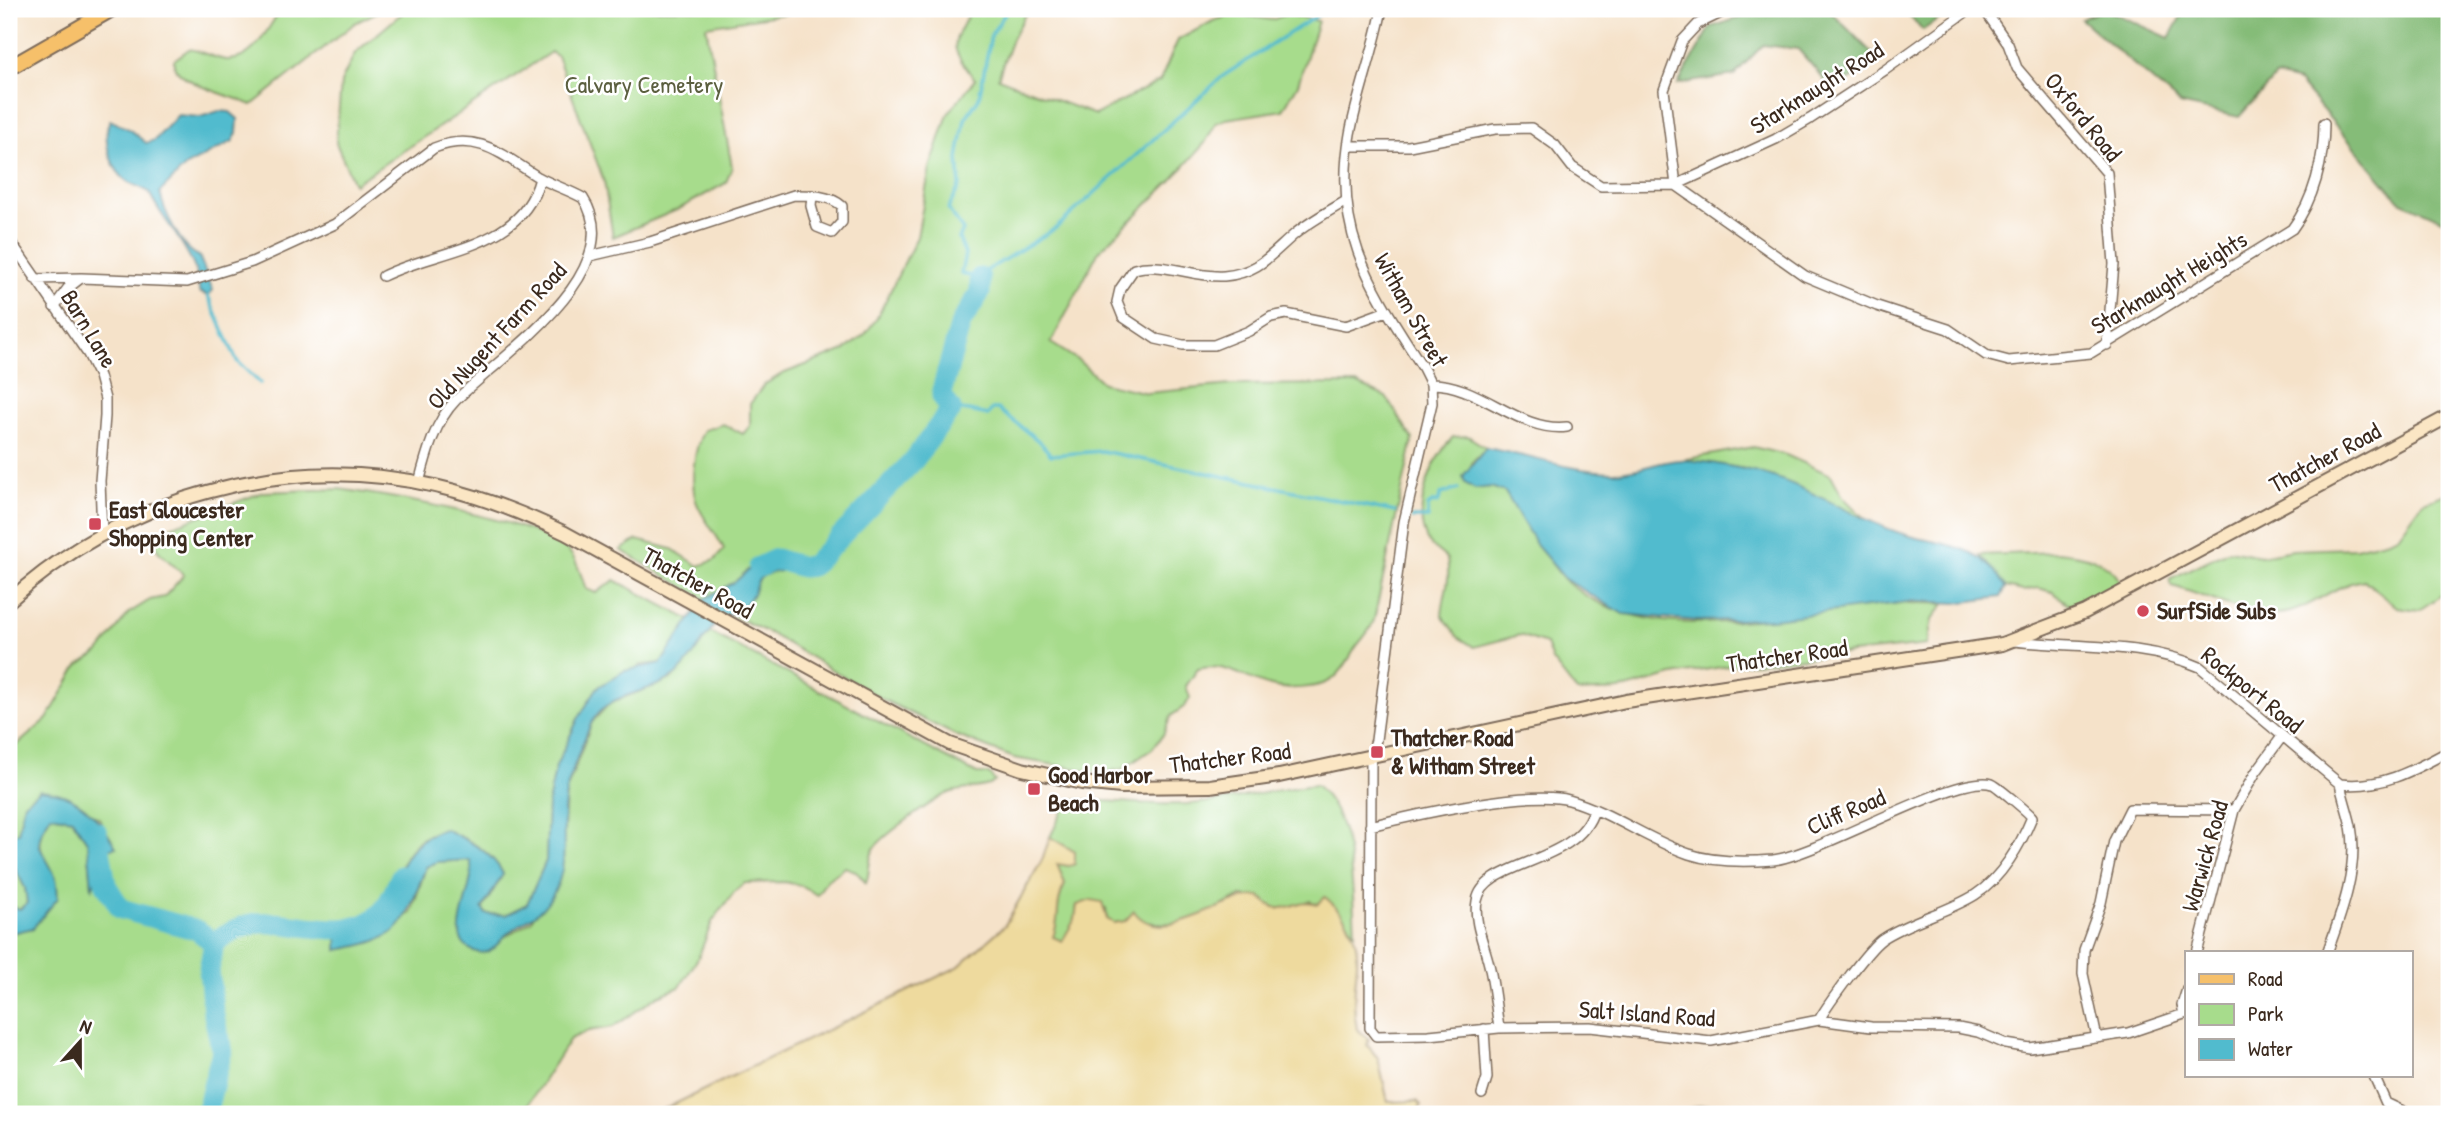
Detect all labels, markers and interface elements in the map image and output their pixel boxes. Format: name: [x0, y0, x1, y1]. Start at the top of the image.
street label: Starknaught Road: [1744, 33, 1889, 141]
street label: Oxford Road: [2038, 65, 2130, 168]
park label: Calvary Cemetery: [565, 68, 723, 100]
street label: Starknaught Heights: [2085, 223, 2252, 341]
street label: Witham Street: [1367, 247, 1457, 373]
street label: Old Nugent Farm Road: [420, 255, 573, 416]
street label: Barn Lane: [54, 283, 126, 374]
street label: Thatcher Road: [2263, 414, 2386, 500]
place label: East Gloucester Shopping Center: [109, 493, 254, 554]
marker: East Gloucester Shopping Center: [87, 516, 103, 532]
street label: Thatcher Road: [637, 539, 760, 626]
place label: SurfSide Subs: [2157, 594, 2276, 626]
marker: SurfSide Subs: [2135, 603, 2151, 619]
street label: Thatcher Road: [1724, 631, 1850, 679]
street label: Rockport Road: [2195, 638, 2310, 740]
place label: Thatcher Road & Witham Street: [1390, 721, 1536, 781]
street label: Thatcher Road: [1167, 734, 1292, 780]
marker: Thatcher Road & Witham Street: [1369, 744, 1385, 760]
place label: Good Harbor Beach: [1048, 758, 1153, 818]
street label: Cliff Road: [1801, 780, 1890, 842]
marker: Good Harbor Beach: [1026, 781, 1042, 797]
street label: Warwick Road: [2173, 796, 2235, 915]
legend: [2185, 951, 2412, 1078]
text: Road: [2248, 964, 2282, 993]
street label: Salt Island Road: [1578, 992, 1716, 1034]
text: Park: [2248, 999, 2283, 1028]
north arrow: [46, 1007, 116, 1078]
text: N: [77, 1012, 95, 1040]
text: Water: [2248, 1034, 2293, 1063]

